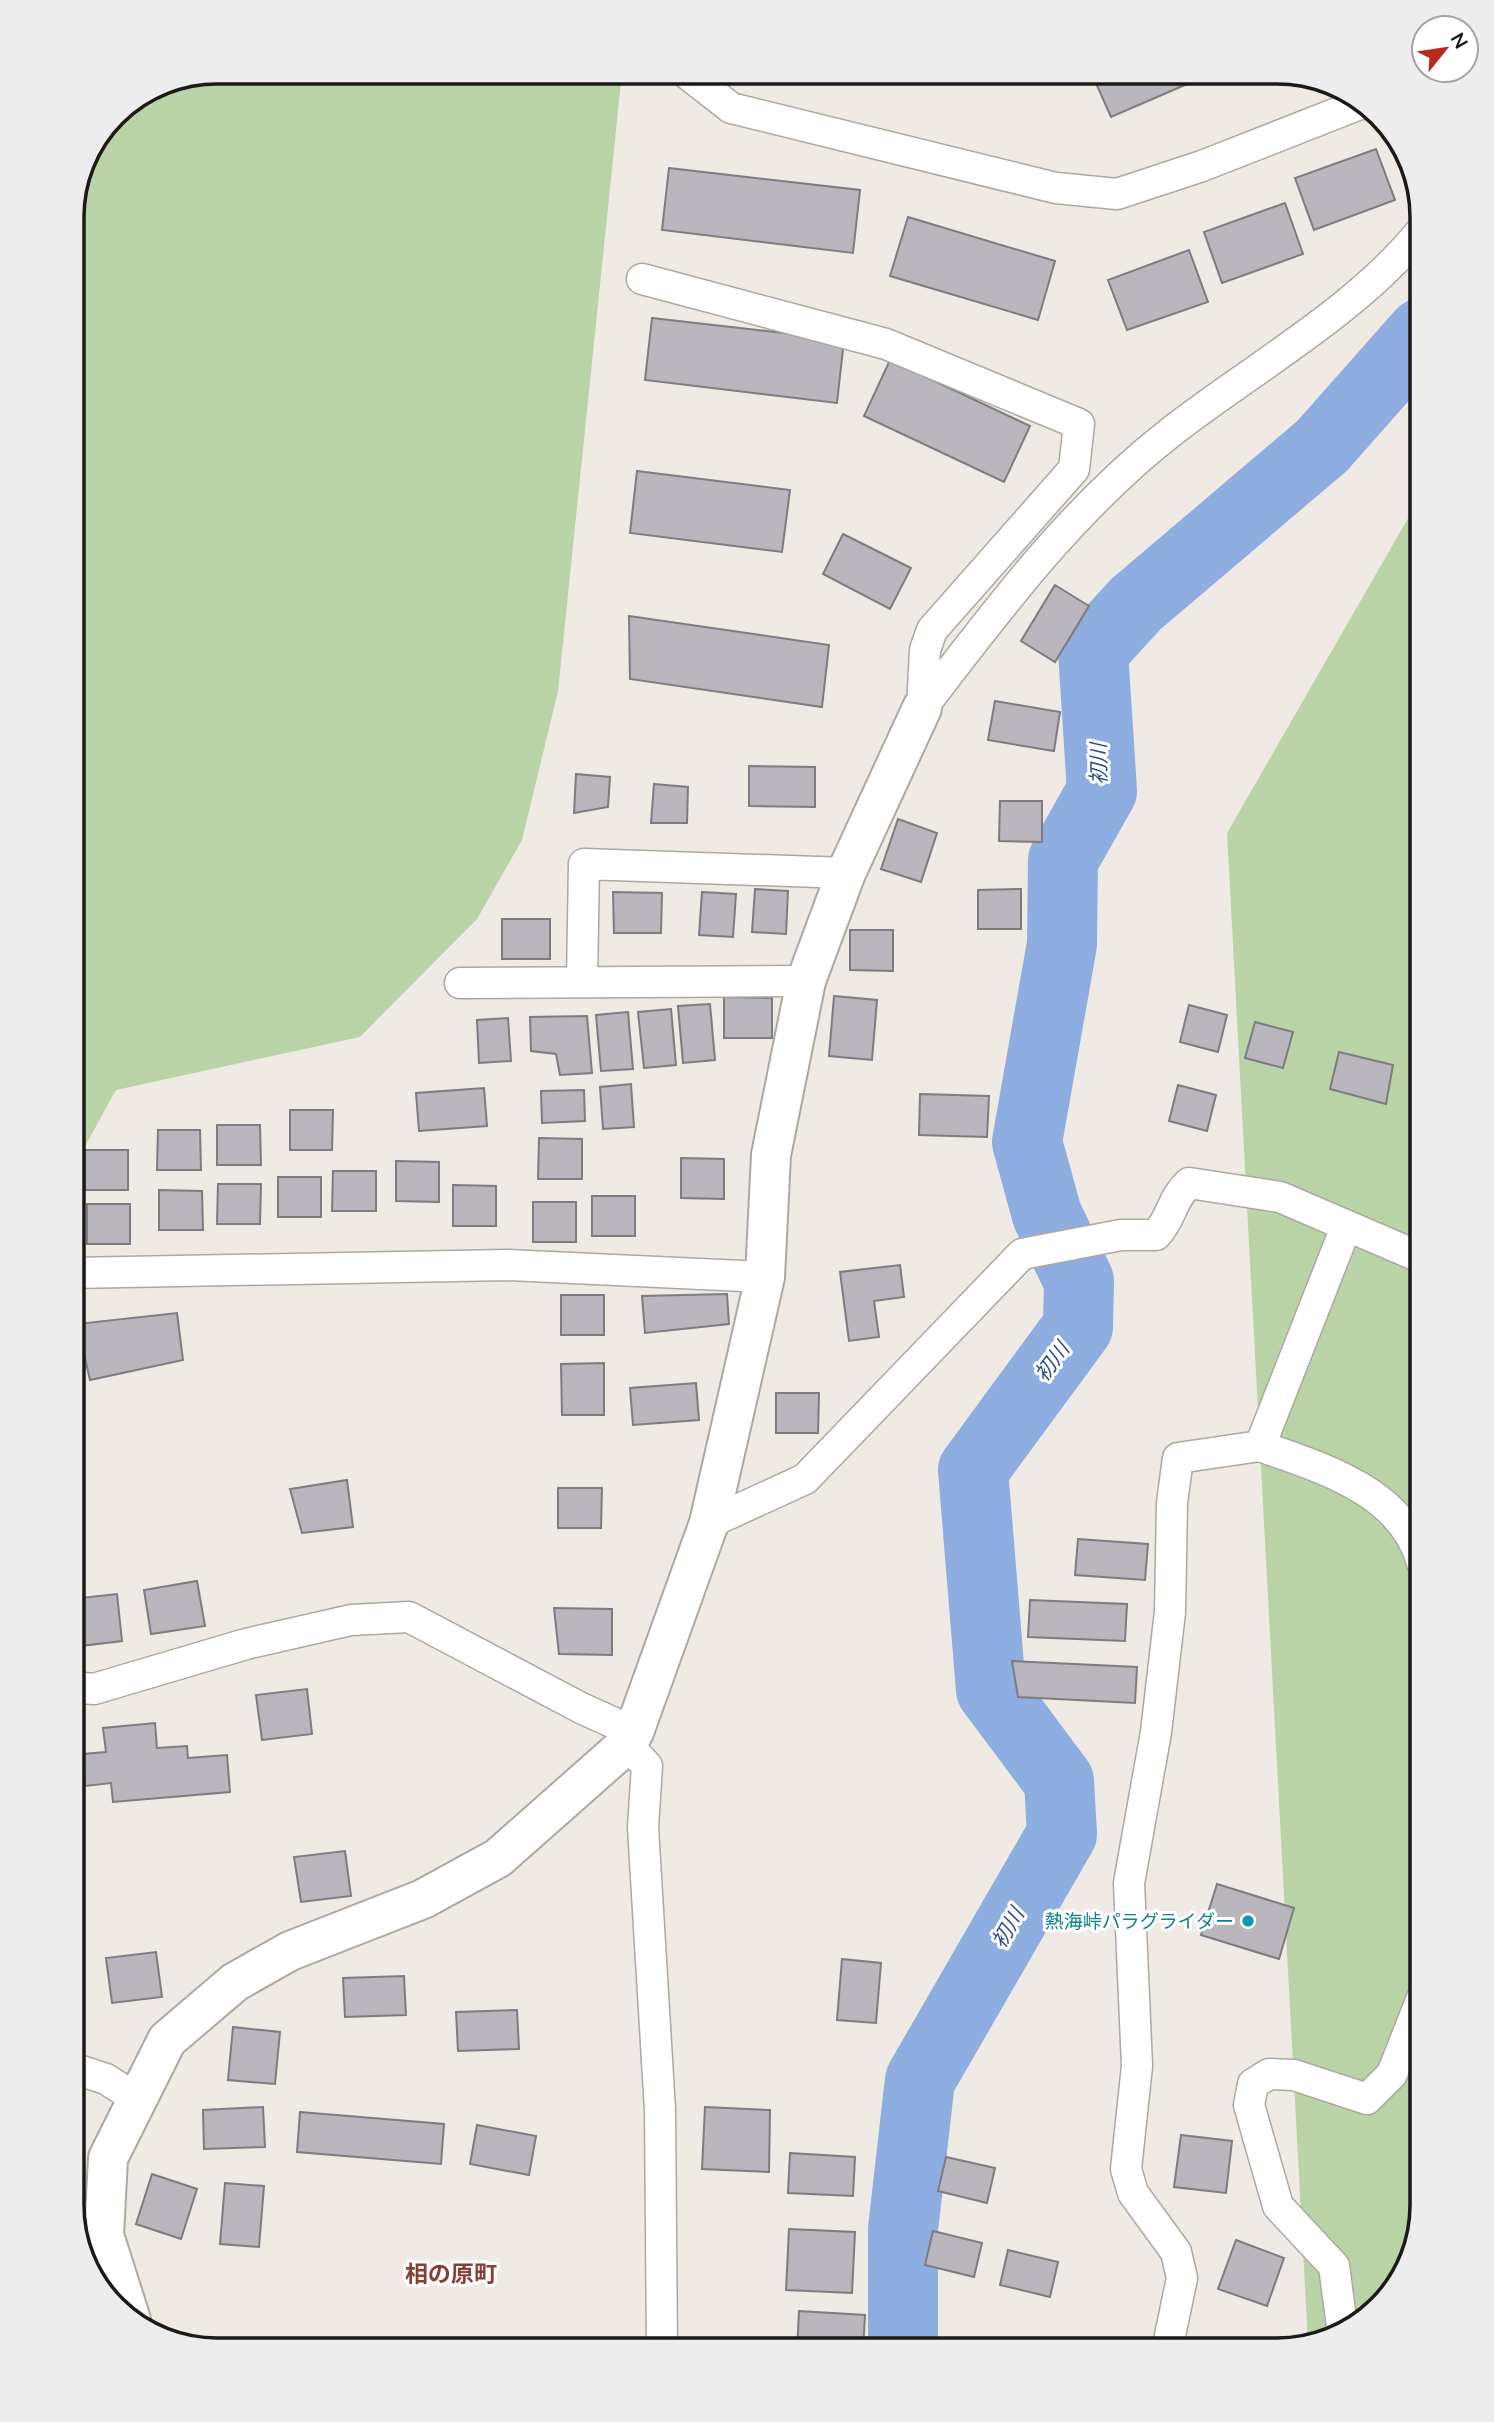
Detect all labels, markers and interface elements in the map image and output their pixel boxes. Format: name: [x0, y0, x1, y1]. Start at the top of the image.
north arrow: [1410, 14, 1480, 84]
text: N: [1446, 28, 1474, 53]
water label: 初川: [1085, 741, 1111, 785]
water label: 初川: [1028, 1335, 1075, 1386]
water label: 初川: [985, 1901, 1030, 1952]
place label: 熱海峠パラグライダー: [1045, 1909, 1234, 1933]
marker: 熱海峠パラグライダー: [1240, 1913, 1256, 1929]
district label: 相の原町: [405, 2259, 497, 2288]

